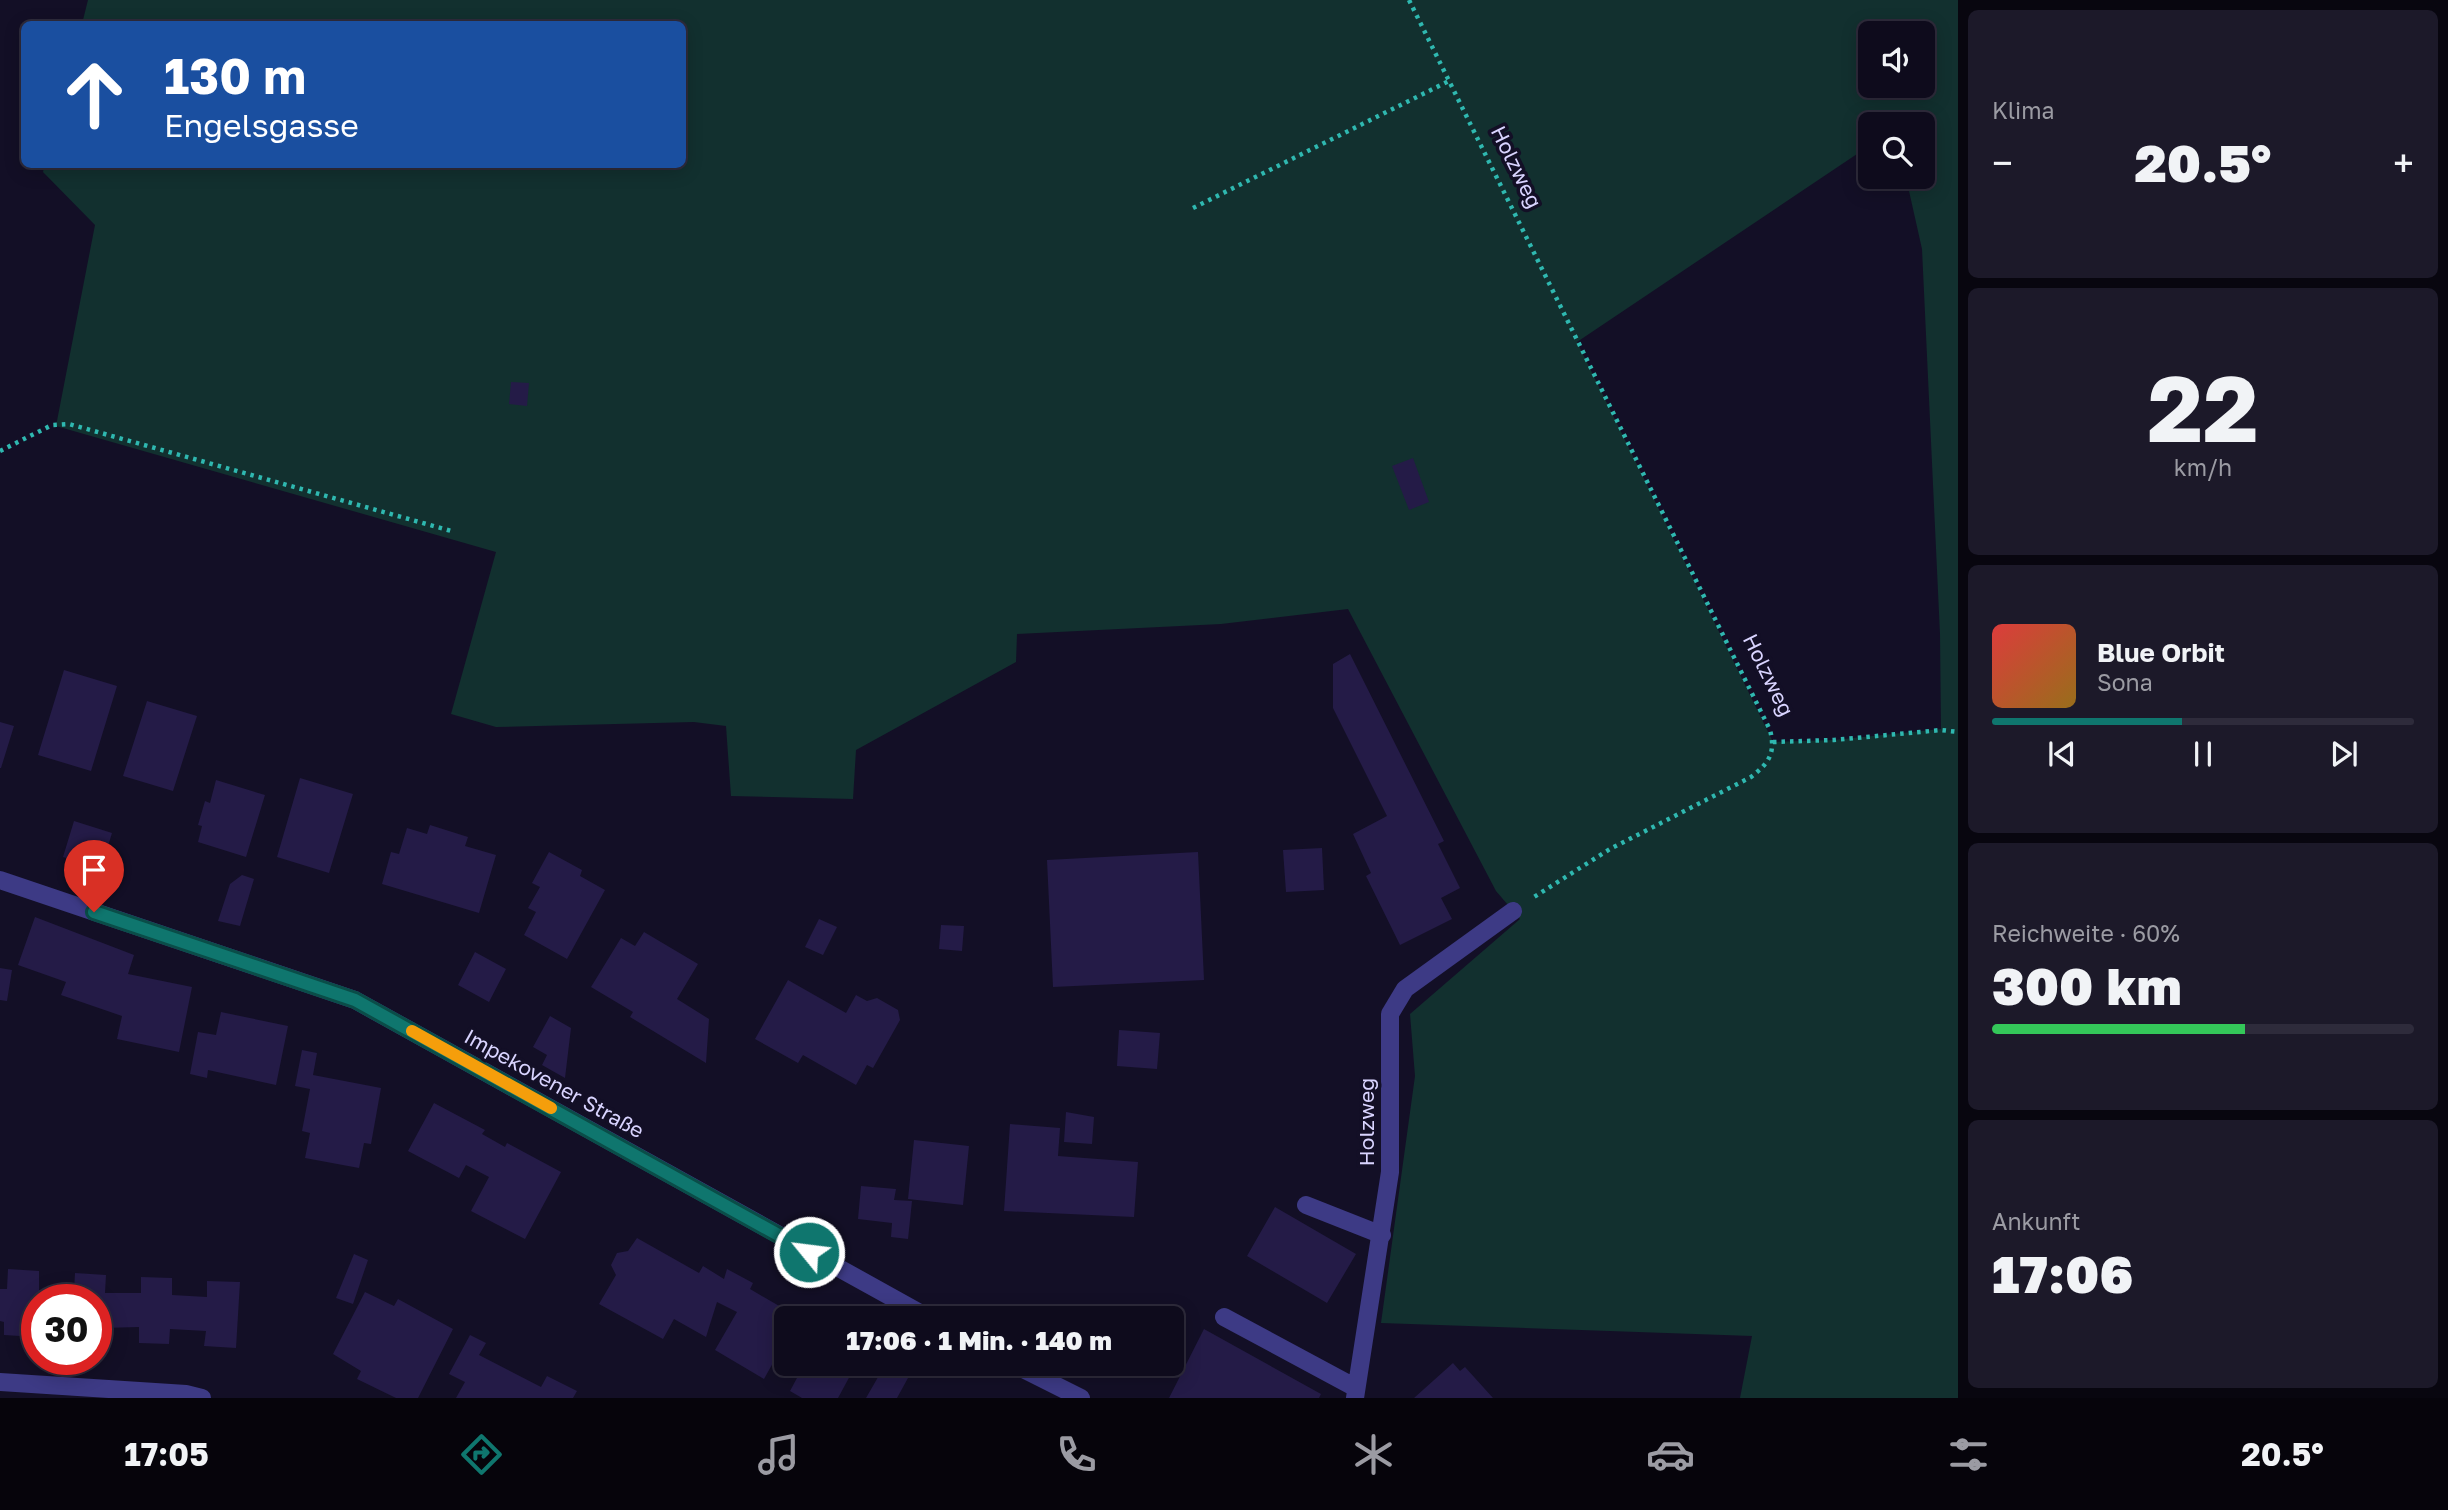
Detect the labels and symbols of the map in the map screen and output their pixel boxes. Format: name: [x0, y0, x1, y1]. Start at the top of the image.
street label: Holzweg: [1486, 121, 1548, 212]
street label: Holzweg: [1738, 629, 1800, 720]
pin: [64, 840, 124, 912]
street label: Impekovener Straße: [460, 1023, 649, 1143]
street label: Holzweg: [1353, 1078, 1379, 1166]
position arrow: [772, 1215, 846, 1289]
speed limit sign: 30: [21, 1284, 112, 1375]

